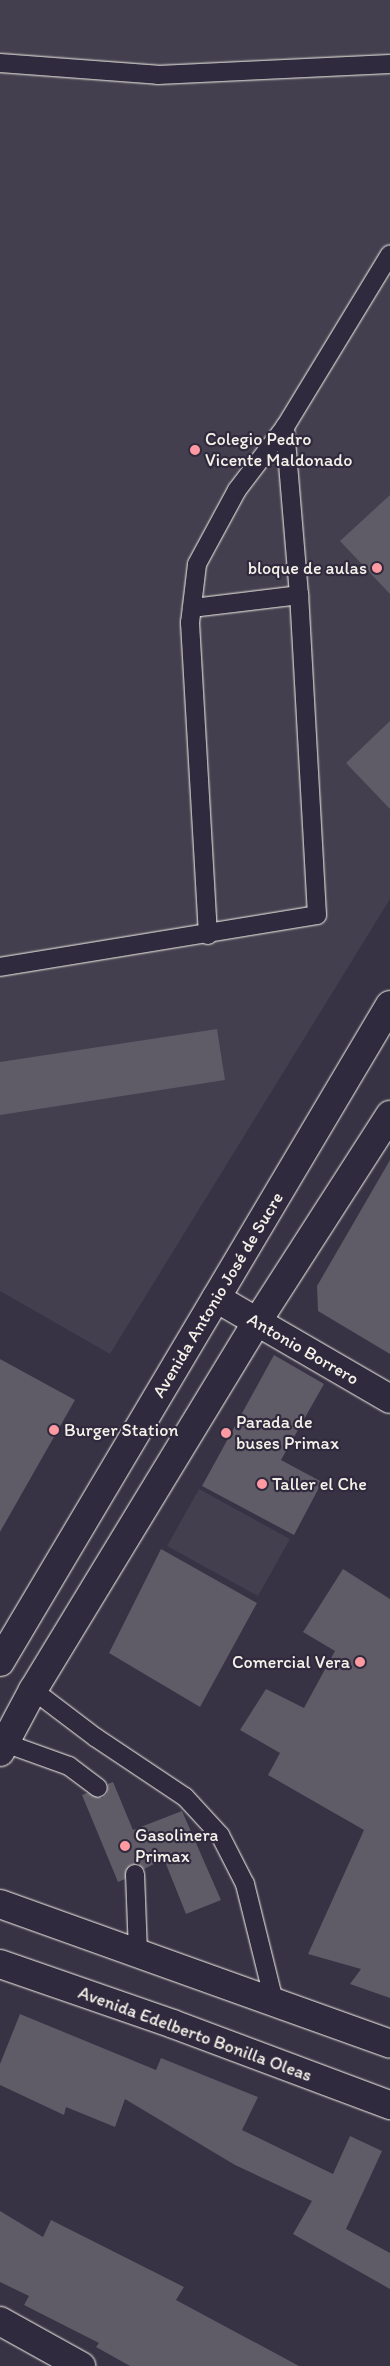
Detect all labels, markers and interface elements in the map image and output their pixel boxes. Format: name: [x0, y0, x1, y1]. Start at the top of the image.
place label: Colegio Pedro Vicente Maldonado: [205, 429, 352, 472]
marker: Colegio Pedro Vicente Maldonado: [189, 444, 201, 456]
place label: bloque de aulas: [247, 557, 367, 579]
marker: bloque de aulas: [371, 562, 383, 574]
street label: Avenida Antonio José de Sucre: [148, 1188, 288, 1402]
street label: Antonio Borrero: [243, 1308, 363, 1390]
place label: Parada de buses Primax: [236, 1412, 338, 1455]
place label: Burger Station: [64, 1419, 179, 1441]
marker: Burger Station: [48, 1424, 60, 1436]
marker: Parada de buses Primax: [220, 1427, 232, 1439]
place label: Taller el Che: [272, 1473, 367, 1495]
marker: Taller el Che: [256, 1478, 268, 1490]
place label: Comercial Vera: [233, 1651, 350, 1673]
marker: Comercial Vera: [354, 1656, 366, 1668]
place label: Gasolinera Primax: [135, 1825, 218, 1868]
marker: Gasolinera Primax: [119, 1840, 131, 1852]
street label: Avenida Edelberto Bonilla Oleas: [75, 1982, 315, 2086]

